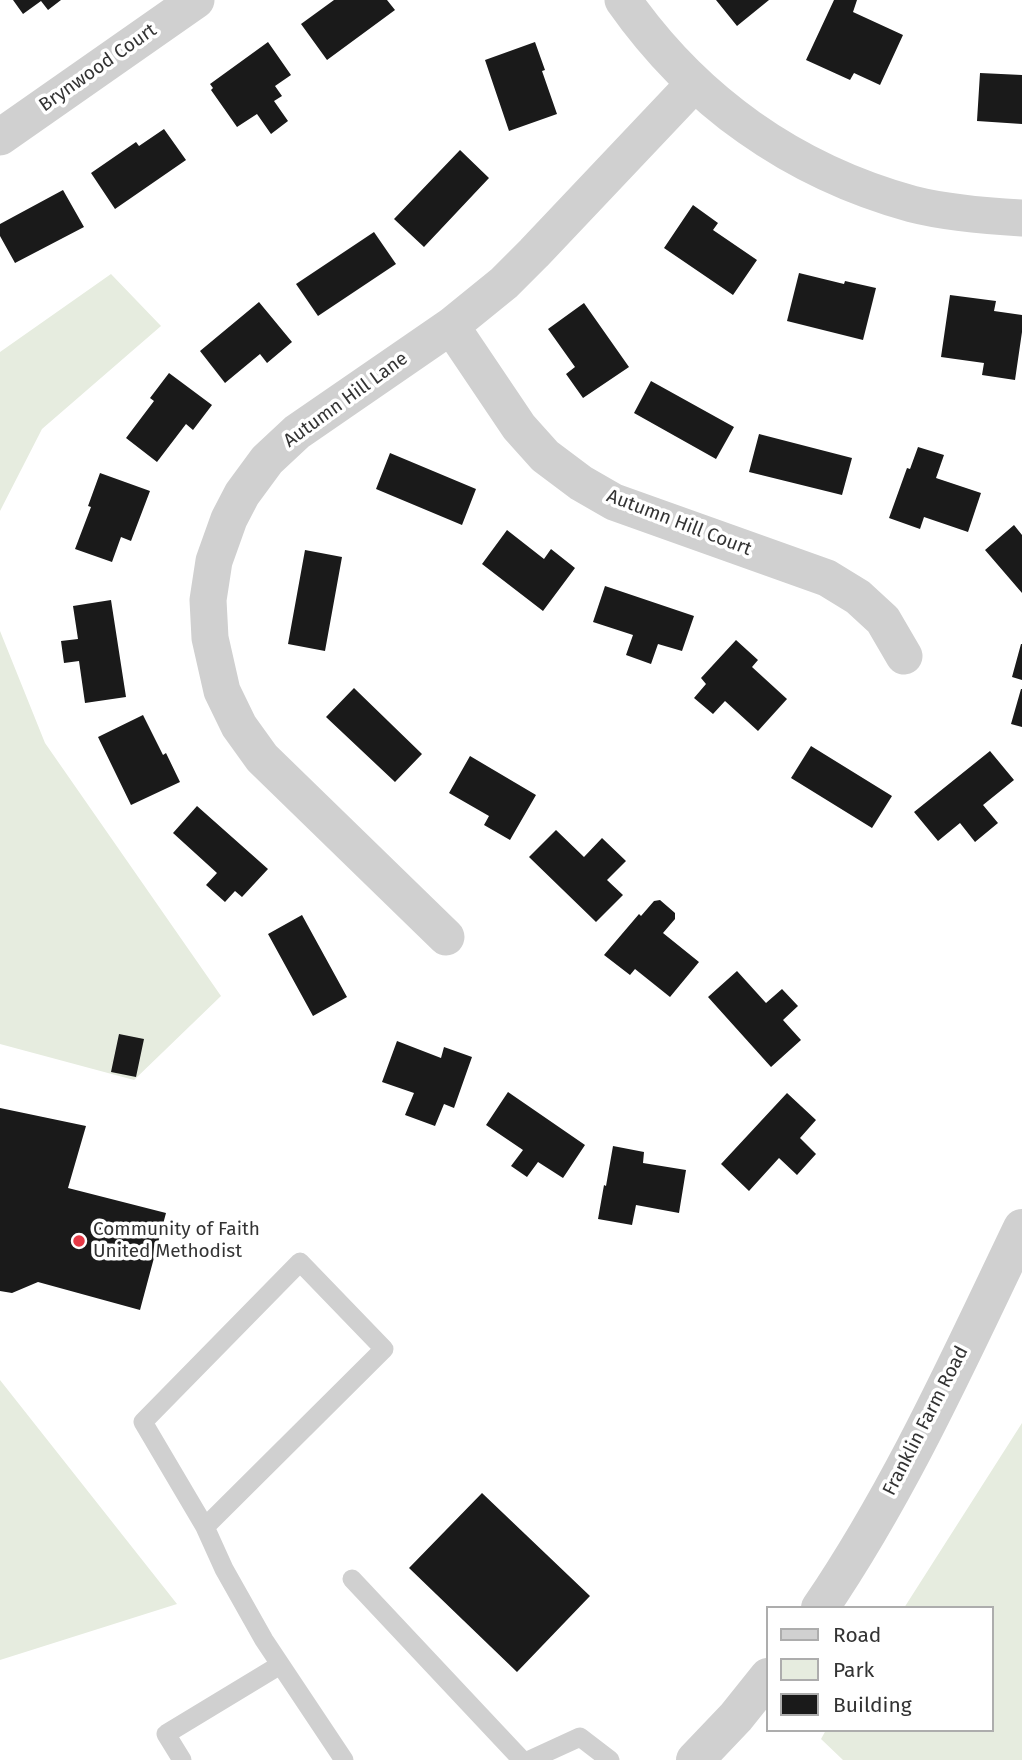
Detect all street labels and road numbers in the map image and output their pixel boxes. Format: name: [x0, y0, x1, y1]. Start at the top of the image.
street label: Brynwood Court: [35, 19, 161, 117]
street label: Autumn Hill Lane: [279, 347, 413, 453]
street label: Autumn Hill Court: [603, 485, 755, 561]
street label: Franklin Farm Road: [878, 1342, 974, 1500]

